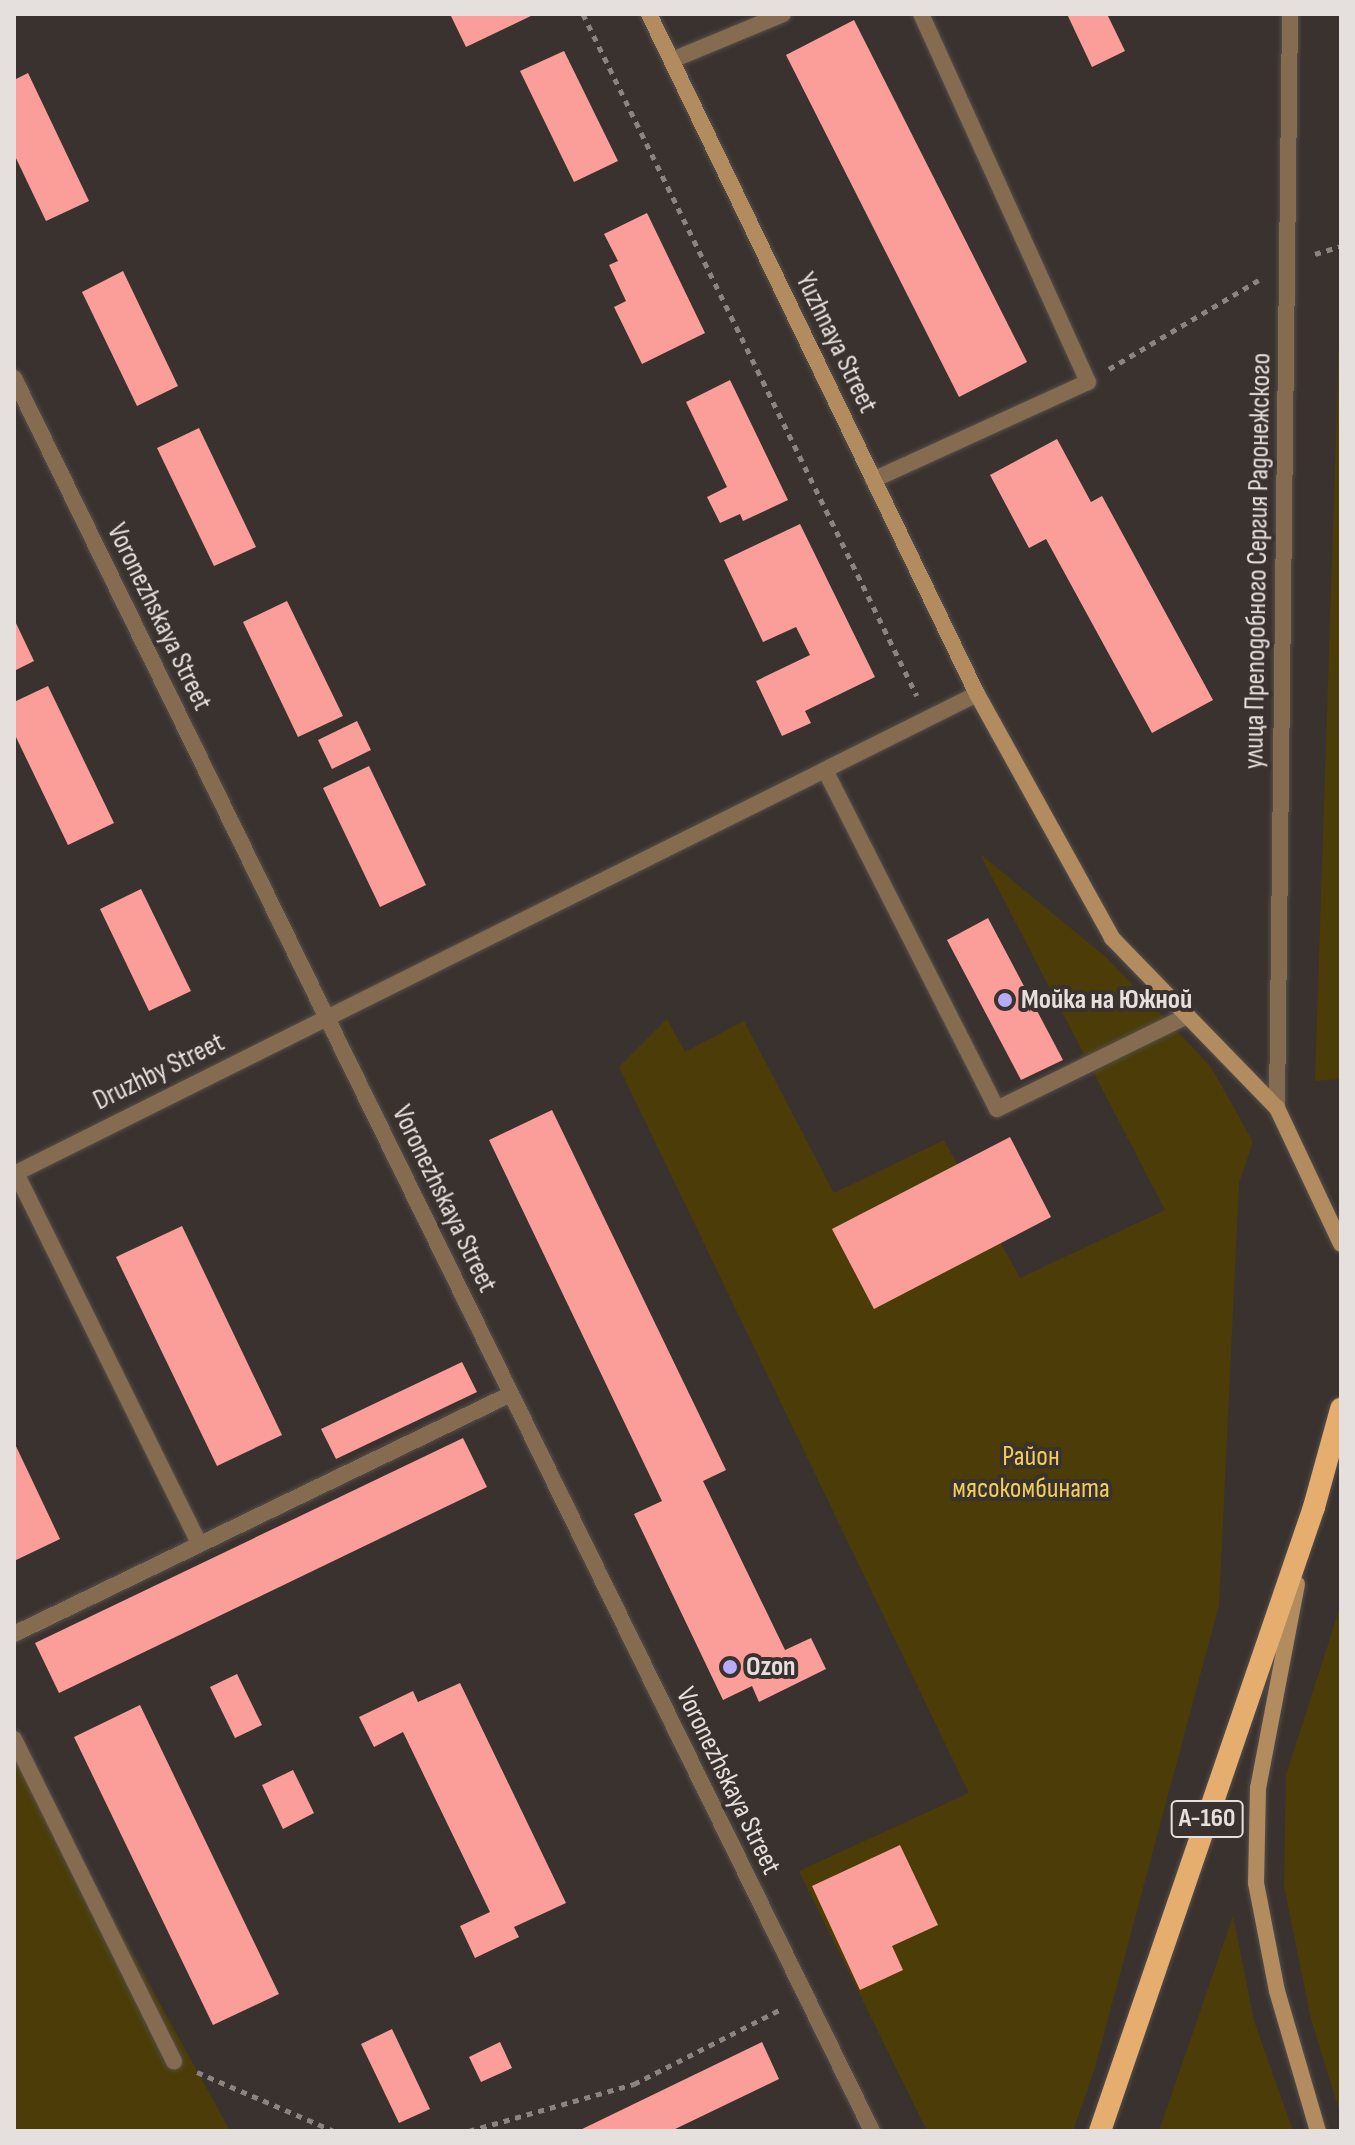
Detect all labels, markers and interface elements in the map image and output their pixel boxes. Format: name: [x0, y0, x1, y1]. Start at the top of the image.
street label: Yuzhnaya Street: [788, 268, 884, 418]
street label: улица Преподобного Сергия Радонежского: [1238, 353, 1278, 769]
street label: Voronezhskaya Street: [99, 518, 219, 716]
place label: Мойка на Южной: [1021, 983, 1192, 1017]
marker: Мойка на Южной: [996, 991, 1014, 1009]
street label: Druzhby Street: [88, 1026, 230, 1118]
street label: Voronezhskaya Street: [384, 1100, 504, 1298]
park label: Район мясокомбината: [952, 1440, 1110, 1506]
place label: Ozon: [746, 1650, 796, 1684]
marker: Ozon: [721, 1658, 739, 1676]
street label: Voronezhskaya Street: [668, 1682, 788, 1880]
road number: А-160: [1169, 1797, 1245, 1841]

